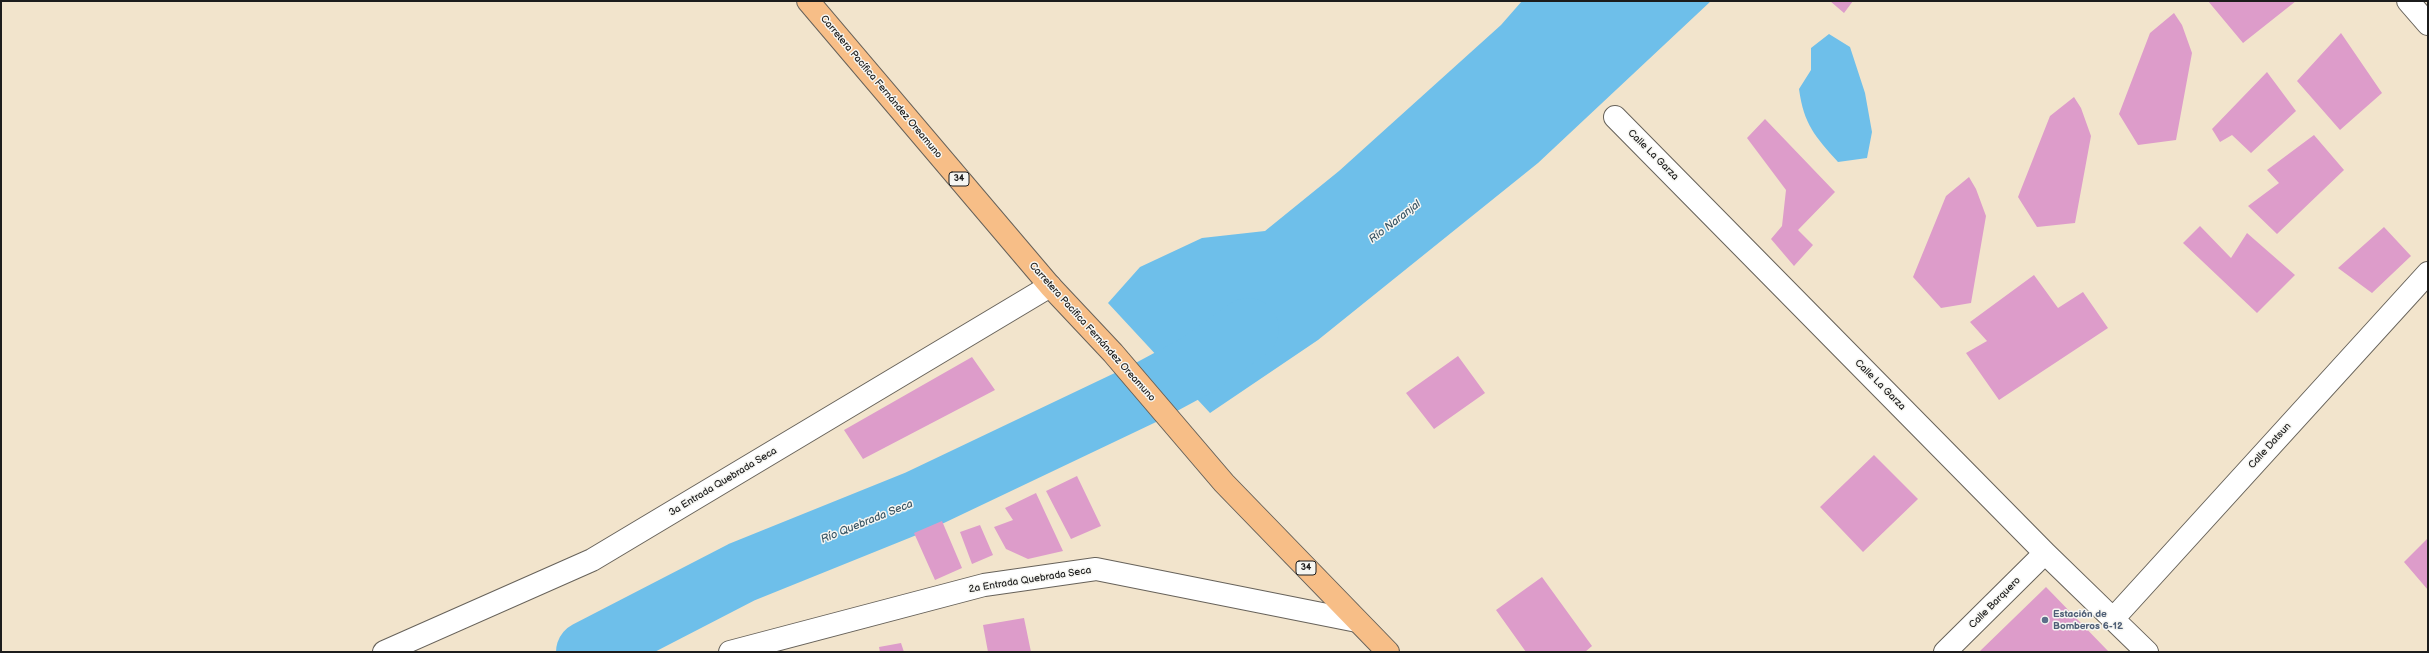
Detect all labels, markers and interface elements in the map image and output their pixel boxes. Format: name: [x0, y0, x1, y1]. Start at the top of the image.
street label: Carretera Pacífica Fernández Oreamuno: [818, 13, 944, 161]
street label: Calle La Garza: [1625, 127, 1681, 183]
road number: 34: [949, 172, 969, 186]
water label: Río Naranjal: [1367, 198, 1423, 246]
street label: Carretera Pacífica Fernández Oreamuno: [1026, 260, 1158, 404]
street label: Calle La Garza: [1852, 357, 1908, 413]
street label: Calle Datsun: [2246, 421, 2294, 471]
street label: 3a Entrada Quebrada Seca: [667, 445, 779, 519]
water label: Río Quebrada Seca: [819, 497, 915, 547]
road number: 34: [1296, 561, 1316, 575]
street label: 2a Entrada Quebrada Seca: [968, 564, 1092, 596]
street label: Calle Barquero: [1967, 575, 2023, 631]
place label: Estación de Bomberos 6-12: [2053, 608, 2123, 632]
marker: Estación de Bomberos 6-12: [2040, 615, 2050, 625]

